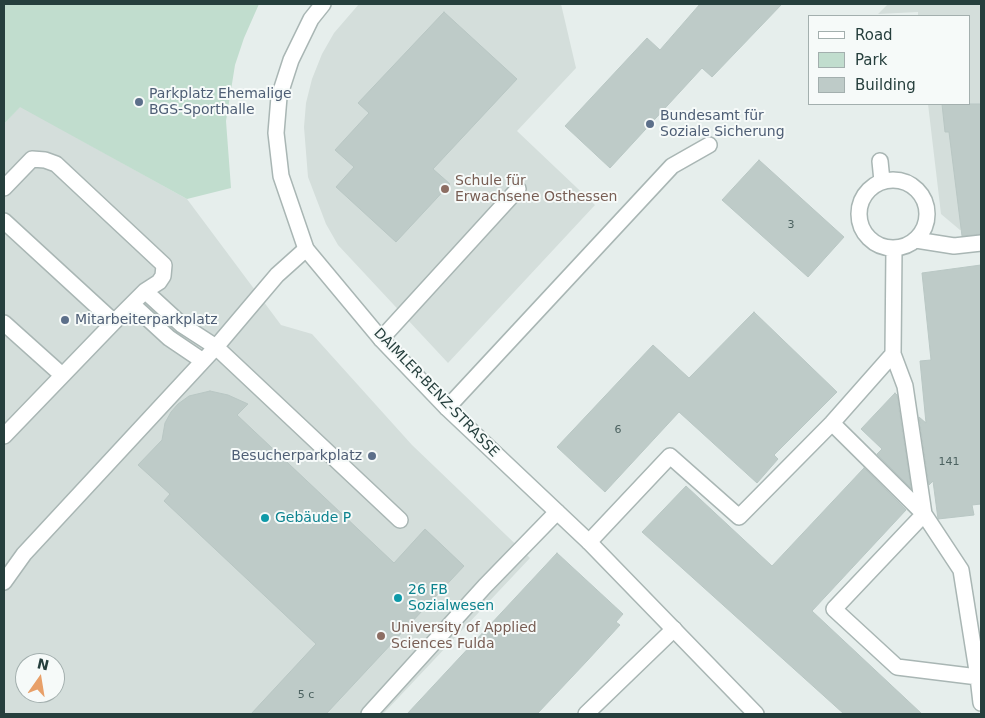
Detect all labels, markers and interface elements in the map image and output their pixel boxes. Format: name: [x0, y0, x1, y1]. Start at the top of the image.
legend: [808, 15, 970, 105]
text: Road: [855, 26, 893, 44]
text: Park: [855, 51, 887, 69]
text: Building: [855, 76, 916, 94]
place label: Parkplatz Ehemalige BGS-Sporthalle: [149, 86, 292, 118]
marker: Parkplatz Ehemalige BGS-Sporthalle: [133, 96, 145, 108]
place label: Bundesamt für Soziale Sicherung: [660, 108, 785, 140]
marker: Bundesamt für Soziale Sicherung: [644, 118, 656, 130]
place label: Schule für Erwachsene Osthessen: [455, 173, 617, 206]
marker: Schule für Erwachsene Osthessen: [439, 183, 451, 195]
house number: 3: [788, 218, 794, 232]
place label: Mitarbeiterparkplatz: [75, 312, 218, 328]
marker: Mitarbeiterparkplatz: [59, 314, 71, 326]
street label: DAIMLER-BENZ-STRASSE: [370, 325, 502, 461]
house number: 6: [615, 423, 621, 437]
place label: Besucherparkplatz: [231, 448, 362, 464]
marker: Besucherparkplatz: [366, 450, 378, 462]
house number: 141: [939, 455, 959, 469]
place label: Gebäude P: [275, 510, 351, 526]
marker: Gebäude P: [259, 512, 271, 524]
place label: 26 FB Sozialwesen: [408, 582, 494, 614]
marker: 26 FB Sozialwesen: [392, 592, 404, 604]
place label: University of Applied Sciences Fulda: [391, 620, 537, 652]
marker: University of Applied Sciences Fulda: [375, 630, 387, 642]
north arrow: [15, 653, 65, 703]
text: N: [36, 655, 51, 673]
house number: 5 c: [298, 688, 314, 702]

